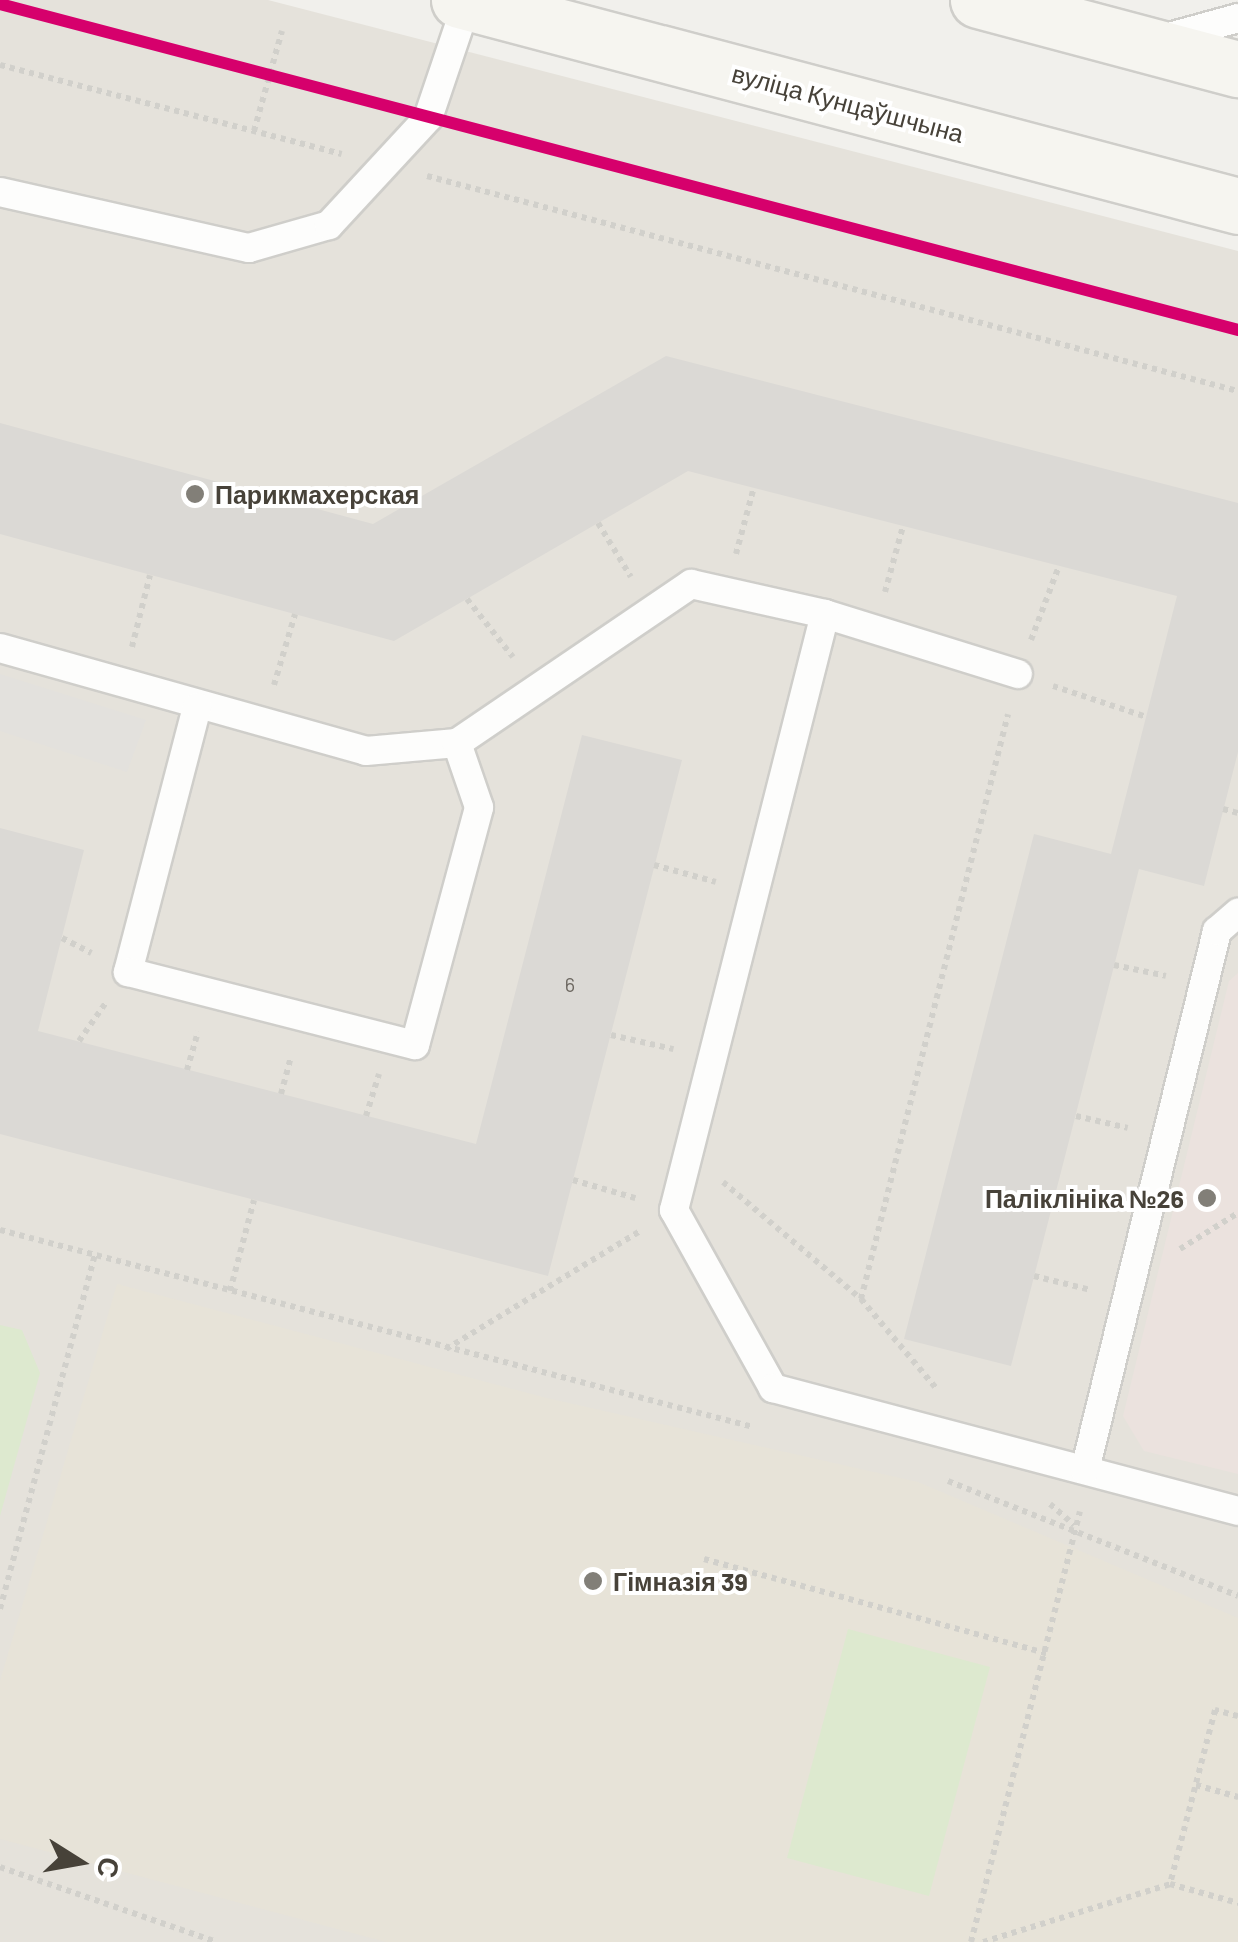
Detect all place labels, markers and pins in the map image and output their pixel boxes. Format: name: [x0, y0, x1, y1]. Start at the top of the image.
place label: Парикмахерская: [215, 479, 419, 509]
marker: Парикмахерская: [184, 483, 206, 505]
place label: Паліклініка №26: [985, 1183, 1184, 1213]
marker: Паліклініка №26: [1194, 1185, 1220, 1211]
place label: Гімназія 39: [613, 1566, 748, 1596]
marker: Гімназія 39: [582, 1570, 604, 1592]

